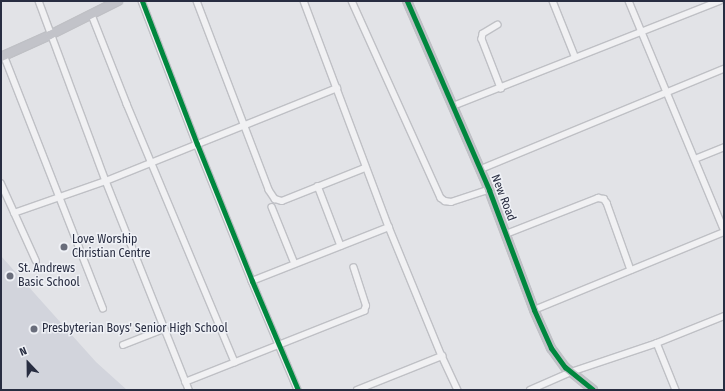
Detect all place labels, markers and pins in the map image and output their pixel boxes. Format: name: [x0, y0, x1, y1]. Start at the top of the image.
place label: Love Worship Christian Centre: [72, 233, 150, 261]
marker: Love Worship Christian Centre: [59, 242, 69, 252]
place label: St. Andrews Basic School: [18, 262, 80, 290]
marker: St. Andrews Basic School: [5, 271, 15, 281]
place label: Presbyterian Boys' Senior High School: [42, 322, 228, 336]
marker: Presbyterian Boys' Senior High School: [29, 324, 39, 334]

